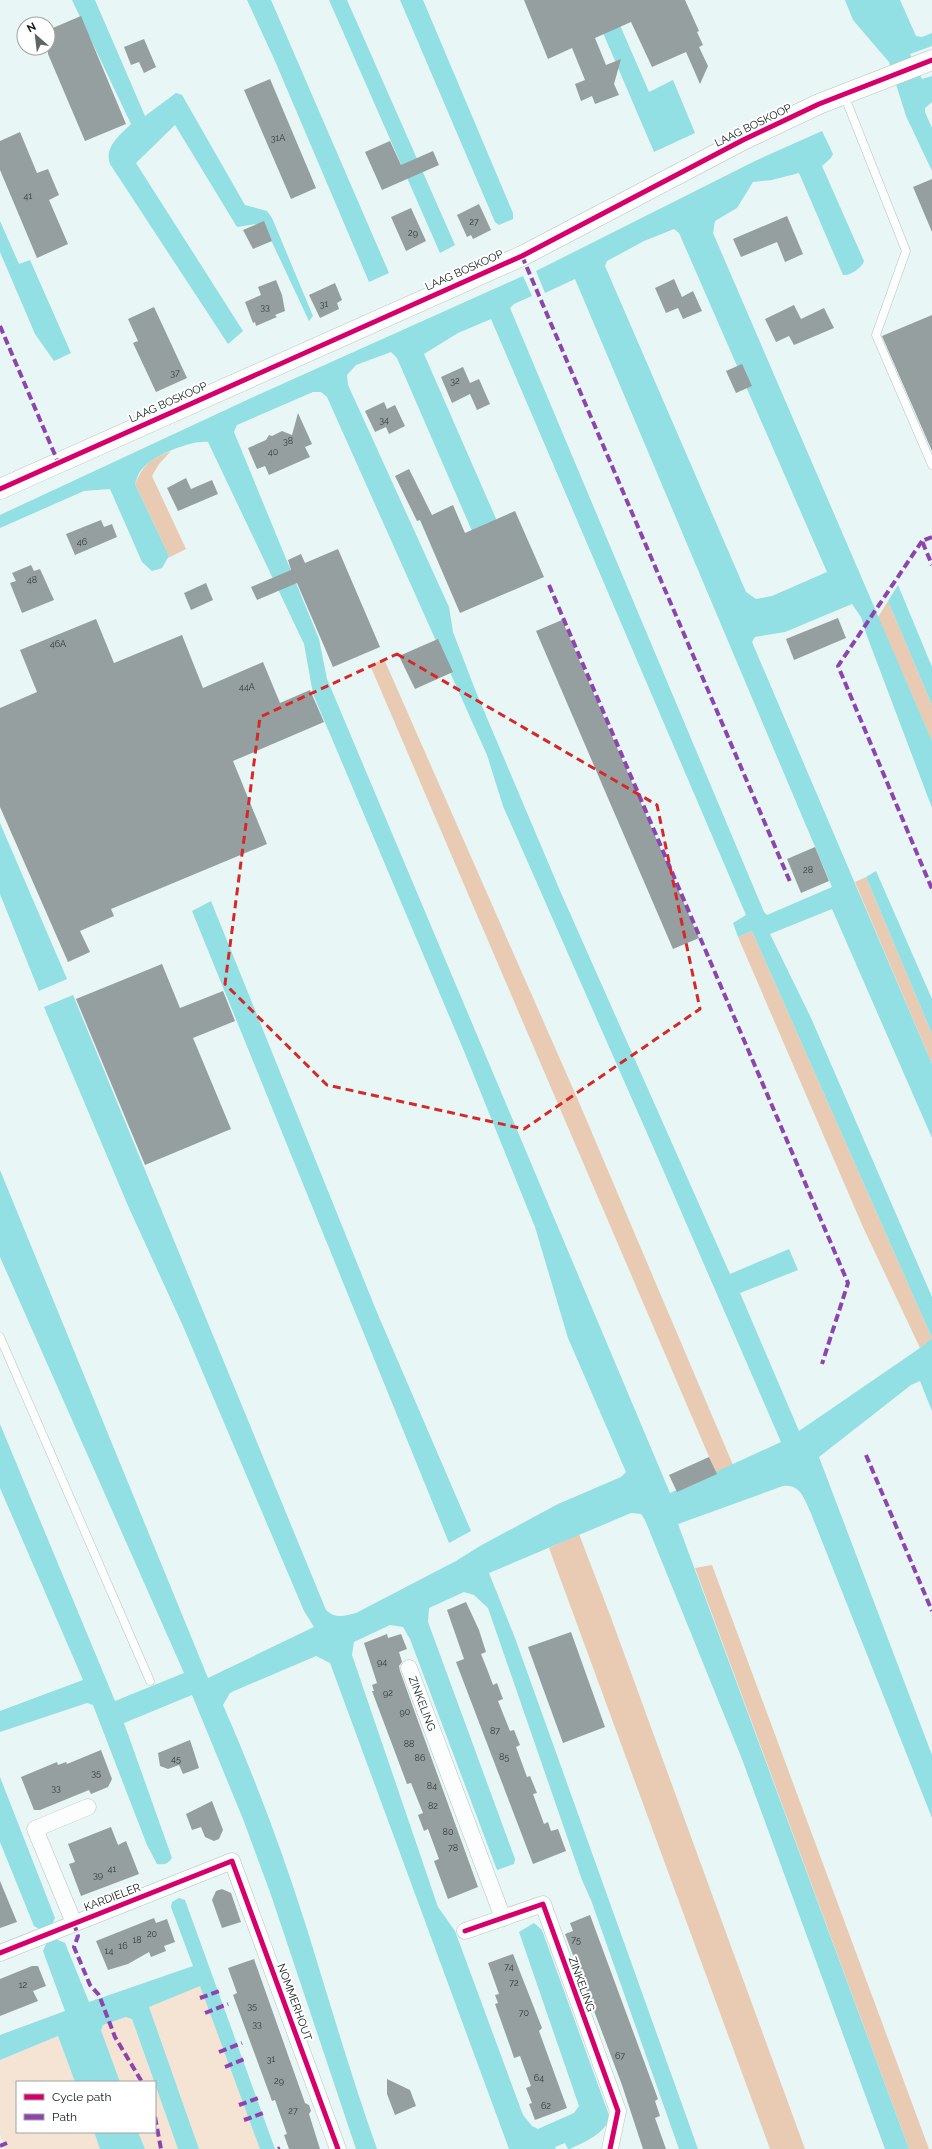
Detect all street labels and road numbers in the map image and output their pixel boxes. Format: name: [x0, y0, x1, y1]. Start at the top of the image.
street label: LAAG BOSKOOP: [713, 101, 794, 150]
street label: LAAG BOSKOOP: [423, 247, 505, 293]
street label: LAAG BOSKOOP: [127, 379, 209, 425]
street label: ZINKELING: [406, 1675, 438, 1733]
street label: KARDIELER: [82, 1881, 142, 1914]
street label: ZINKELING: [566, 1955, 597, 2013]
street label: NOMMERHOUT: [275, 1962, 315, 2043]

